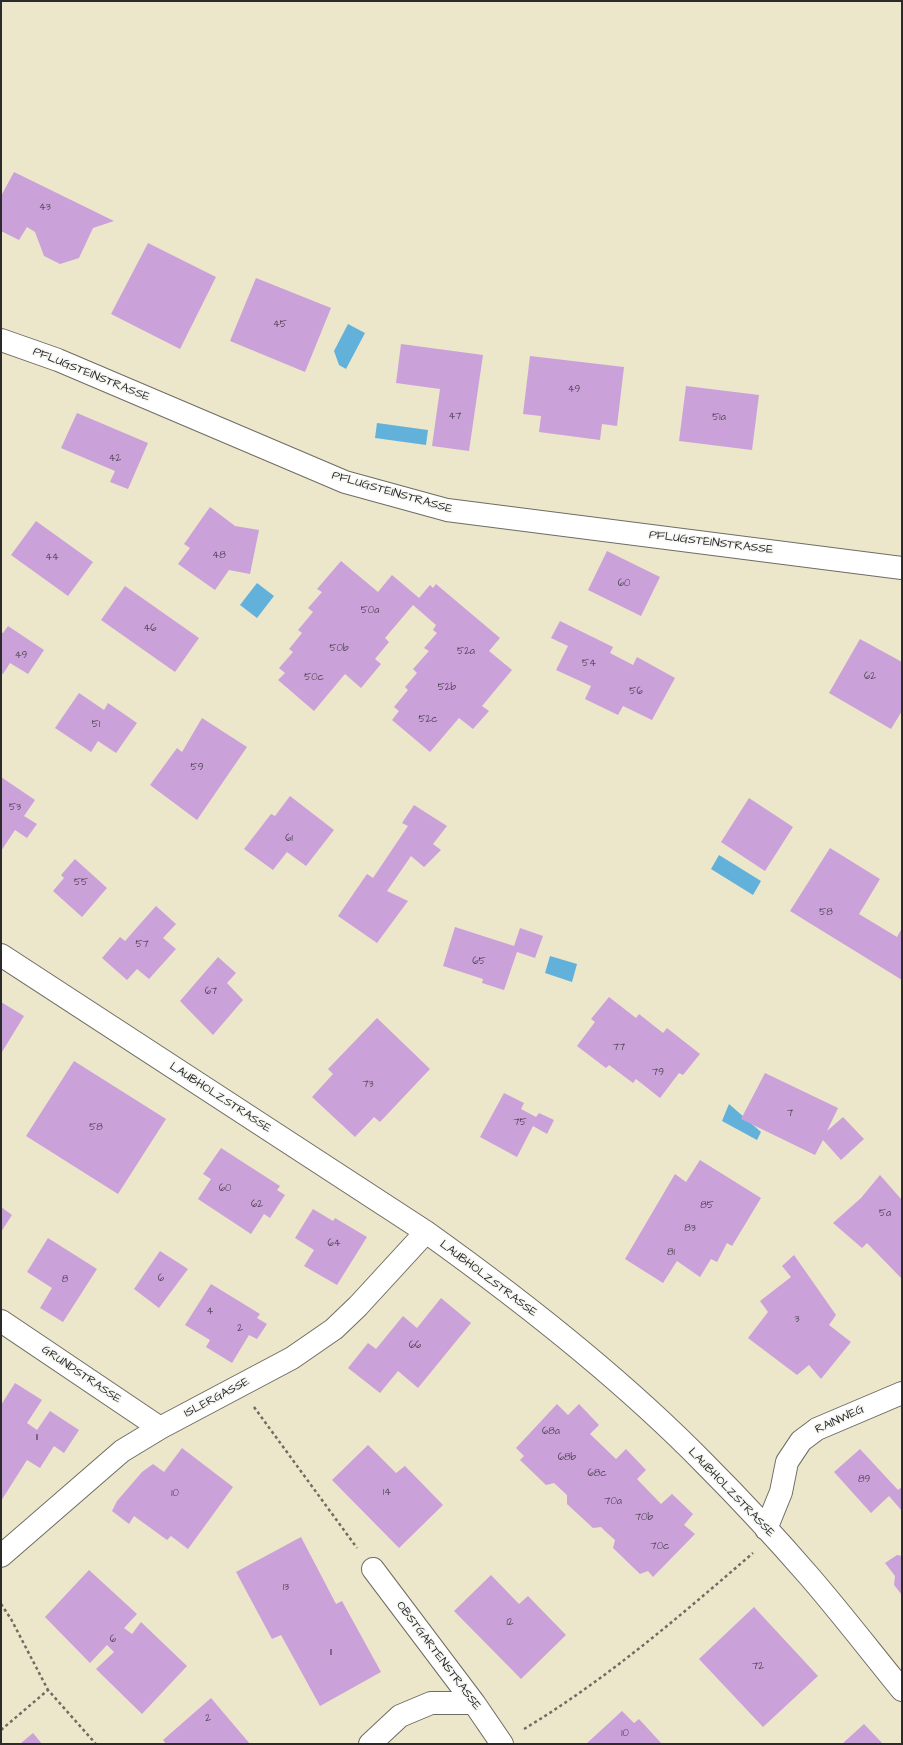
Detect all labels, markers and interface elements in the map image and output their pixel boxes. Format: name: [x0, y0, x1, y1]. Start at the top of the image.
house number: 43: [39, 202, 51, 214]
house number: 45: [273, 319, 287, 331]
street label: PFLUGSTEINSTRASSE: [30, 345, 152, 405]
house number: 49: [568, 384, 580, 396]
house number: 47: [449, 411, 461, 423]
house number: 51a: [712, 412, 726, 424]
house number: 42: [109, 453, 121, 465]
street label: PFLUGSTEINSTRASSE: [330, 469, 454, 517]
street label: PFLUGSTEINSTRASSE: [648, 528, 774, 558]
house number: 48: [212, 550, 226, 562]
house number: 44: [45, 552, 59, 564]
house number: 60: [618, 578, 630, 590]
house number: 50a: [361, 605, 379, 617]
house number: 46: [143, 623, 157, 635]
house number: 50b: [329, 643, 349, 655]
house number: 52a: [457, 646, 475, 658]
house number: 49: [15, 650, 27, 662]
house number: 54: [582, 658, 596, 670]
house number: 62: [864, 671, 876, 683]
house number: 50c: [304, 672, 324, 684]
house number: 52b: [438, 682, 456, 694]
house number: 56: [629, 686, 643, 698]
house number: 52c: [418, 714, 438, 726]
house number: 51: [92, 719, 100, 731]
house number: 59: [191, 762, 203, 774]
house number: 53: [9, 802, 21, 814]
house number: 61: [285, 833, 293, 845]
house number: 55: [74, 877, 88, 889]
house number: 58: [819, 907, 833, 919]
house number: 57: [135, 939, 149, 951]
house number: 65: [472, 956, 486, 968]
house number: 67: [205, 986, 217, 998]
house number: 77: [613, 1042, 625, 1054]
street label: LAUBHOLZSTRASSE: [166, 1060, 274, 1136]
house number: 79: [652, 1067, 664, 1079]
house number: 73: [362, 1079, 374, 1091]
house number: 7: [787, 1108, 793, 1120]
house number: 75: [513, 1117, 527, 1129]
house number: 58: [89, 1122, 103, 1134]
house number: 60: [219, 1183, 231, 1195]
house number: 62: [251, 1199, 263, 1211]
house number: 85: [700, 1200, 714, 1212]
house number: 5a: [879, 1208, 891, 1220]
house number: 83: [684, 1223, 696, 1235]
house number: 64: [327, 1238, 341, 1250]
street label: LAUBHOLZSTRASSE: [436, 1238, 540, 1320]
house number: 81: [667, 1247, 675, 1259]
house number: 6: [158, 1273, 164, 1285]
house number: 8: [62, 1274, 68, 1286]
house number: 4: [207, 1306, 213, 1318]
house number: 3: [794, 1314, 800, 1326]
house number: 2: [237, 1323, 243, 1335]
house number: 66: [409, 1340, 421, 1352]
street label: GRUNDSTRASSE: [38, 1343, 124, 1407]
street label: ISLERGASSE: [182, 1375, 252, 1421]
street label: RAINWEG: [813, 1402, 867, 1438]
house number: 68a: [542, 1426, 560, 1438]
house number: 11: [36, 1432, 38, 1444]
street label: LAUBHOLZSTRASSE: [685, 1445, 777, 1541]
house number: 68b: [558, 1452, 576, 1464]
house number: 68c: [587, 1468, 607, 1480]
house number: 89: [858, 1474, 870, 1486]
house number: 14: [383, 1487, 391, 1499]
house number: 10: [171, 1488, 179, 1500]
house number: 70a: [604, 1496, 622, 1508]
house number: 70b: [635, 1512, 653, 1524]
house number: 70c: [651, 1541, 669, 1553]
house number: 13: [283, 1582, 289, 1594]
street label: OBSTGARTENSTRASSE: [392, 1599, 484, 1713]
house number: 12: [506, 1617, 514, 1629]
house number: 6: [110, 1634, 116, 1646]
house number: 11: [330, 1647, 332, 1659]
house number: 72: [752, 1661, 764, 1673]
house number: 2: [205, 1713, 211, 1725]
house number: 10: [621, 1728, 629, 1740]

